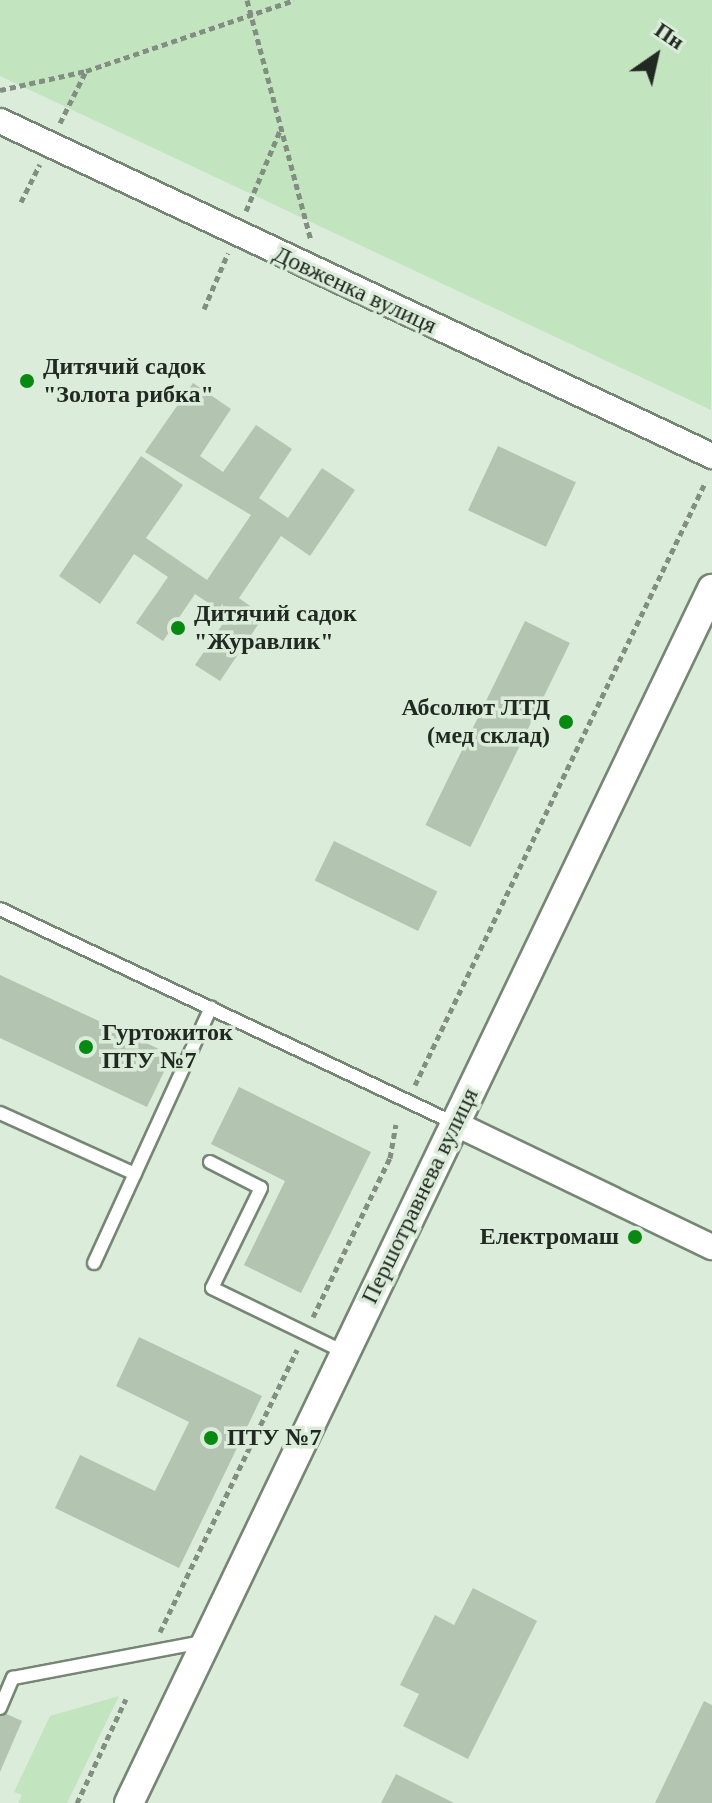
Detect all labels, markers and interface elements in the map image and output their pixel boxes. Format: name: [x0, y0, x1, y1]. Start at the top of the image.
north arrow: [616, 16, 696, 96]
text: Пн: [650, 17, 689, 54]
street label: Довженка вулиця: [269, 240, 441, 340]
place label: Дитячий садок "Золота рибка": [43, 353, 214, 409]
marker: Дитячий садок "Золота рибка": [18, 372, 36, 390]
place label: Дитячий садок "Журавлик": [194, 600, 357, 656]
marker: Дитячий садок "Журавлик": [169, 619, 187, 637]
place label: Абсолют ЛТД (мед склад): [401, 694, 550, 750]
marker: Абсолют ЛТД (мед склад): [557, 713, 575, 731]
place label: Гуртожиток ПТУ №7: [102, 1019, 233, 1075]
marker: Гуртожиток ПТУ №7: [77, 1038, 95, 1056]
street label: Першотравнева вулиця: [355, 1084, 485, 1308]
place label: Електромаш: [480, 1223, 619, 1251]
marker: Електромаш: [626, 1228, 644, 1246]
place label: ПТУ №7: [227, 1424, 321, 1452]
marker: ПТУ №7: [202, 1429, 220, 1447]

